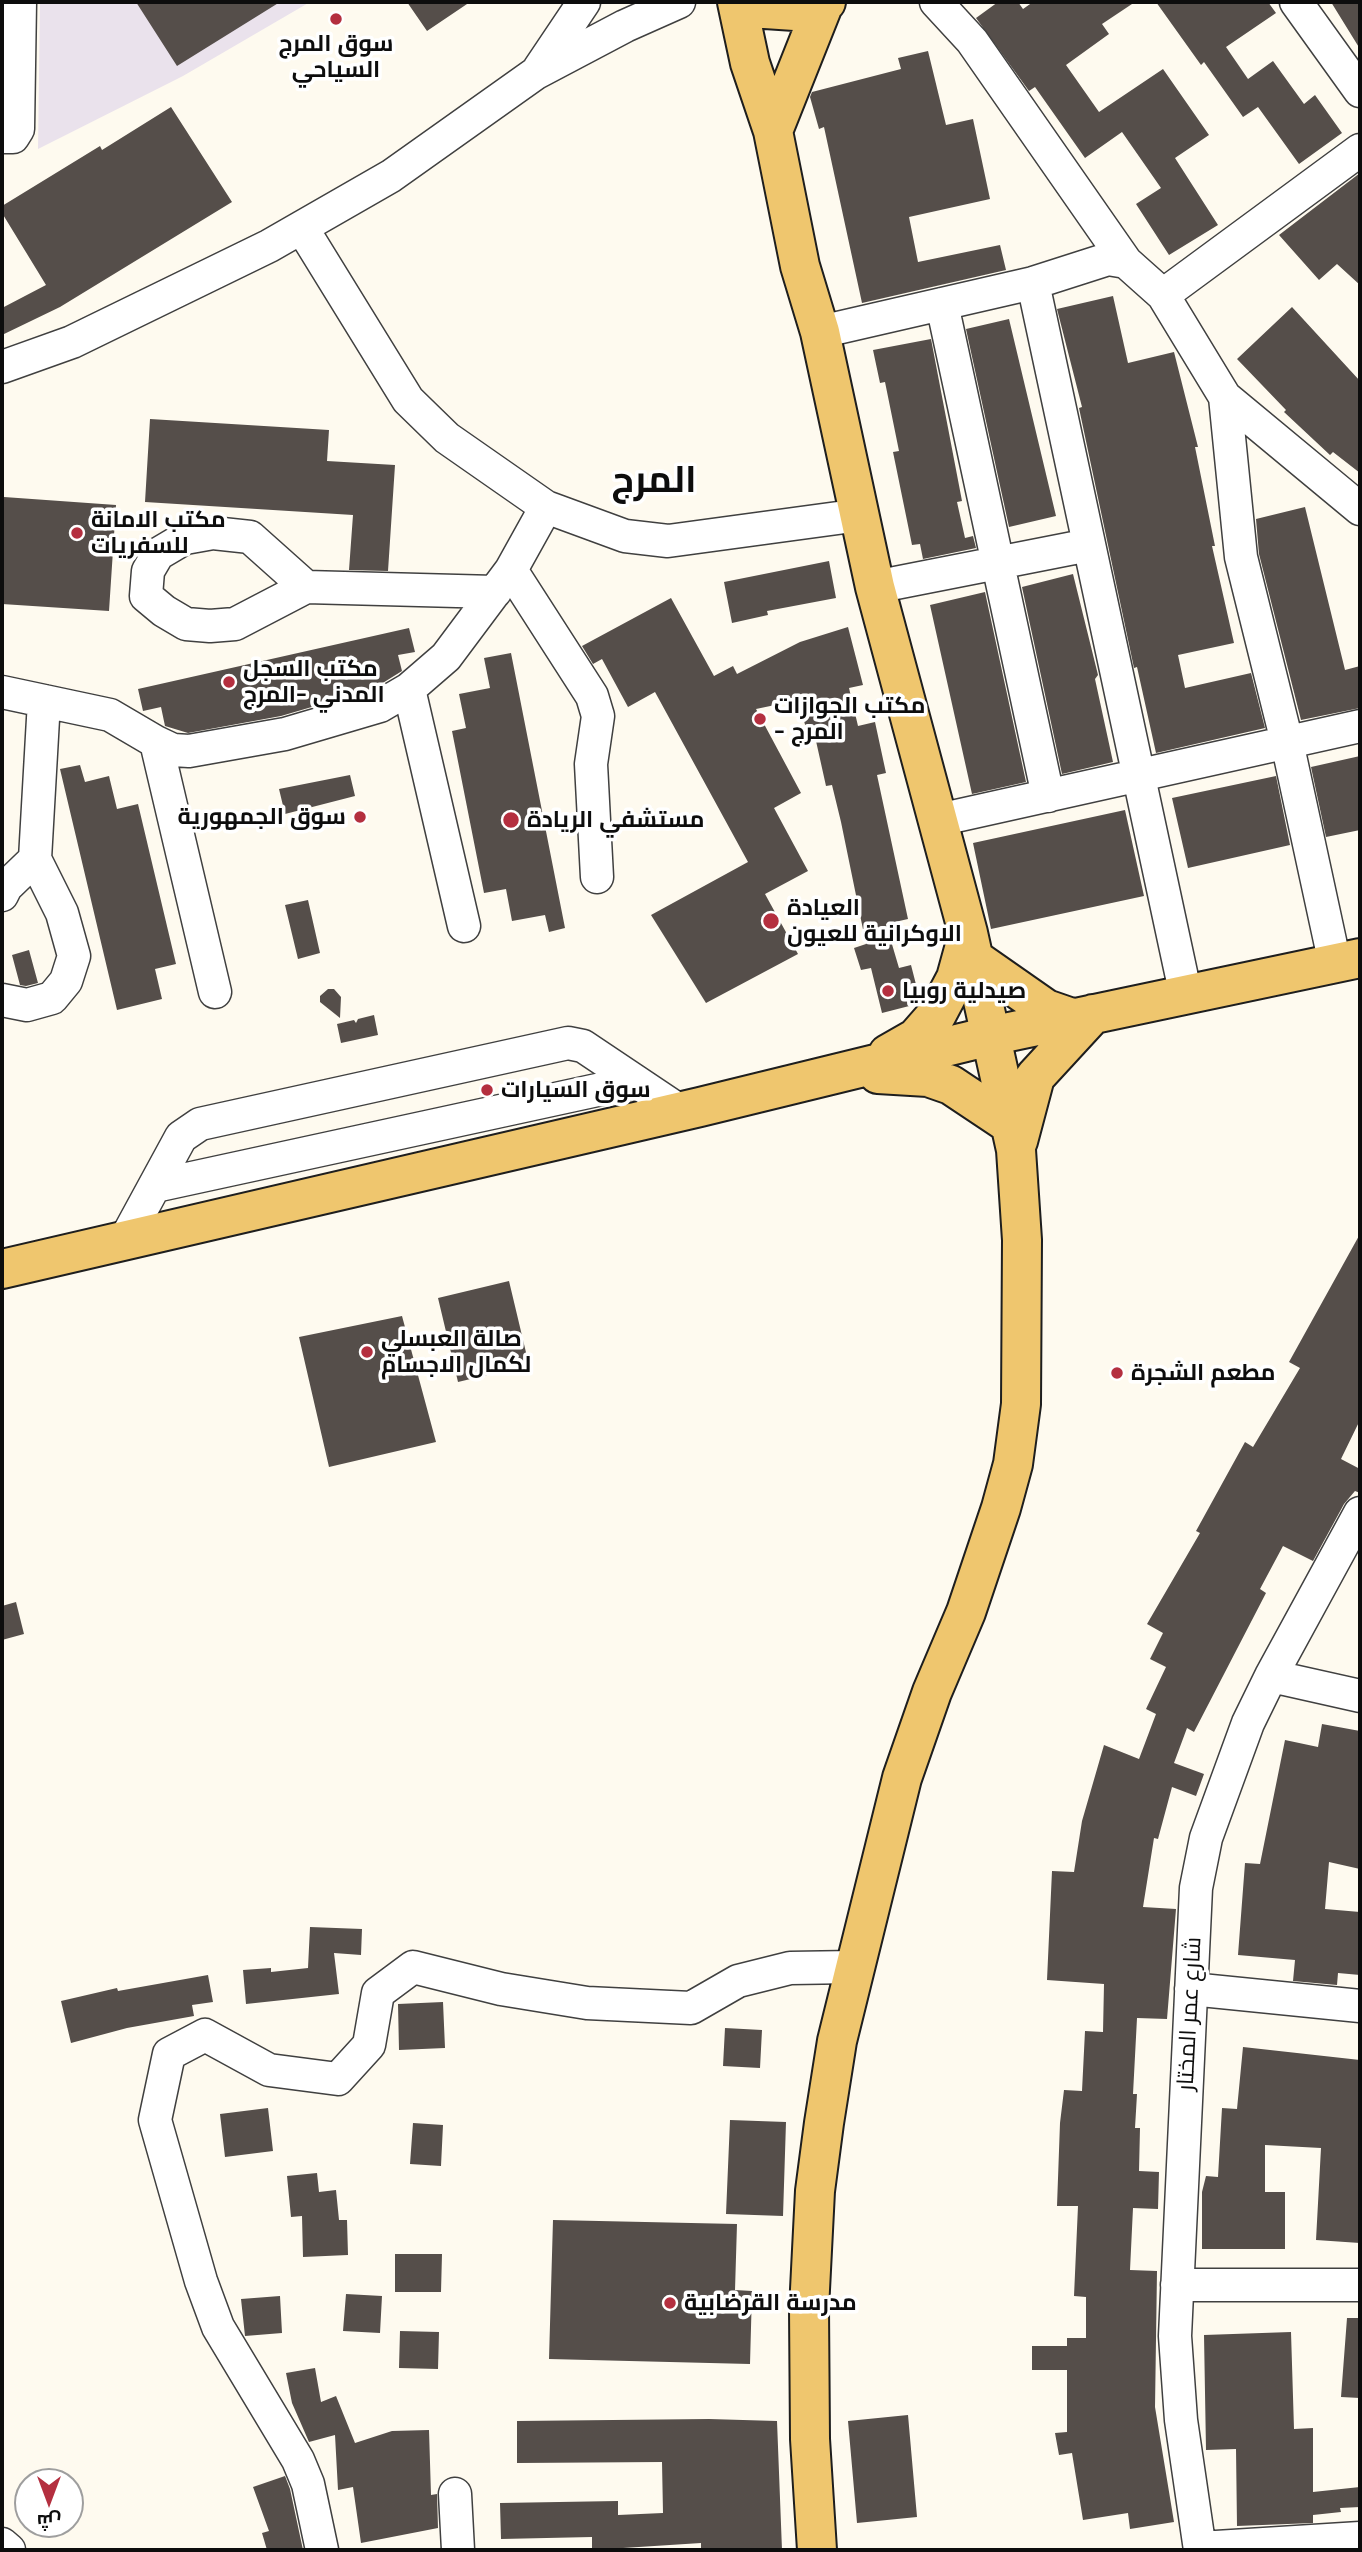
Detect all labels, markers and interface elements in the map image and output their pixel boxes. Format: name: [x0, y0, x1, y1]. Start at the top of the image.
marker: سوق المرج السياحي: [328, 11, 344, 27]
place label: سوق المرج السياحي: [278, 30, 394, 84]
district label: المرج: [611, 459, 697, 503]
place label: مكتب الامانة للسفريات: [91, 506, 226, 560]
marker: مكتب الامانة للسفريات: [69, 525, 85, 541]
place label: مكتب السجل المدني -المرج: [243, 655, 385, 709]
marker: مكتب السجل المدني -المرج: [221, 674, 237, 690]
place label: مكتب الجوازات - المرج: [774, 692, 925, 746]
marker: مكتب الجوازات - المرج: [752, 711, 768, 727]
place label: سوق الجمهورية: [177, 803, 346, 831]
place label: مستشفي الريادة: [527, 806, 704, 834]
marker: سوق الجمهورية: [352, 809, 368, 825]
marker: مستشفي الريادة: [501, 810, 521, 830]
place label: العيادة الاوكرانية للعيون: [787, 894, 962, 948]
marker: العيادة الاوكرانية للعيون: [761, 911, 781, 931]
place label: صيدلية روبيا: [902, 977, 1026, 1005]
marker: صيدلية روبيا: [880, 983, 896, 999]
place label: سوق السيارات: [501, 1076, 651, 1104]
marker: سوق السيارات: [479, 1082, 495, 1098]
place label: صالة العبسلي لكمال الاجسام: [381, 1325, 531, 1379]
marker: صالة العبسلي لكمال الاجسام: [359, 1344, 375, 1360]
place label: مطعم الشجرة: [1131, 1359, 1275, 1387]
marker: مطعم الشجرة: [1109, 1365, 1125, 1381]
street label: شارع عمر المختار: [1172, 1936, 1208, 2092]
place label: مدرسة القرضابية: [684, 2289, 857, 2317]
marker: مدرسة القرضابية: [662, 2295, 678, 2311]
north arrow: [14, 2468, 84, 2538]
text: ش: [37, 2510, 61, 2534]

